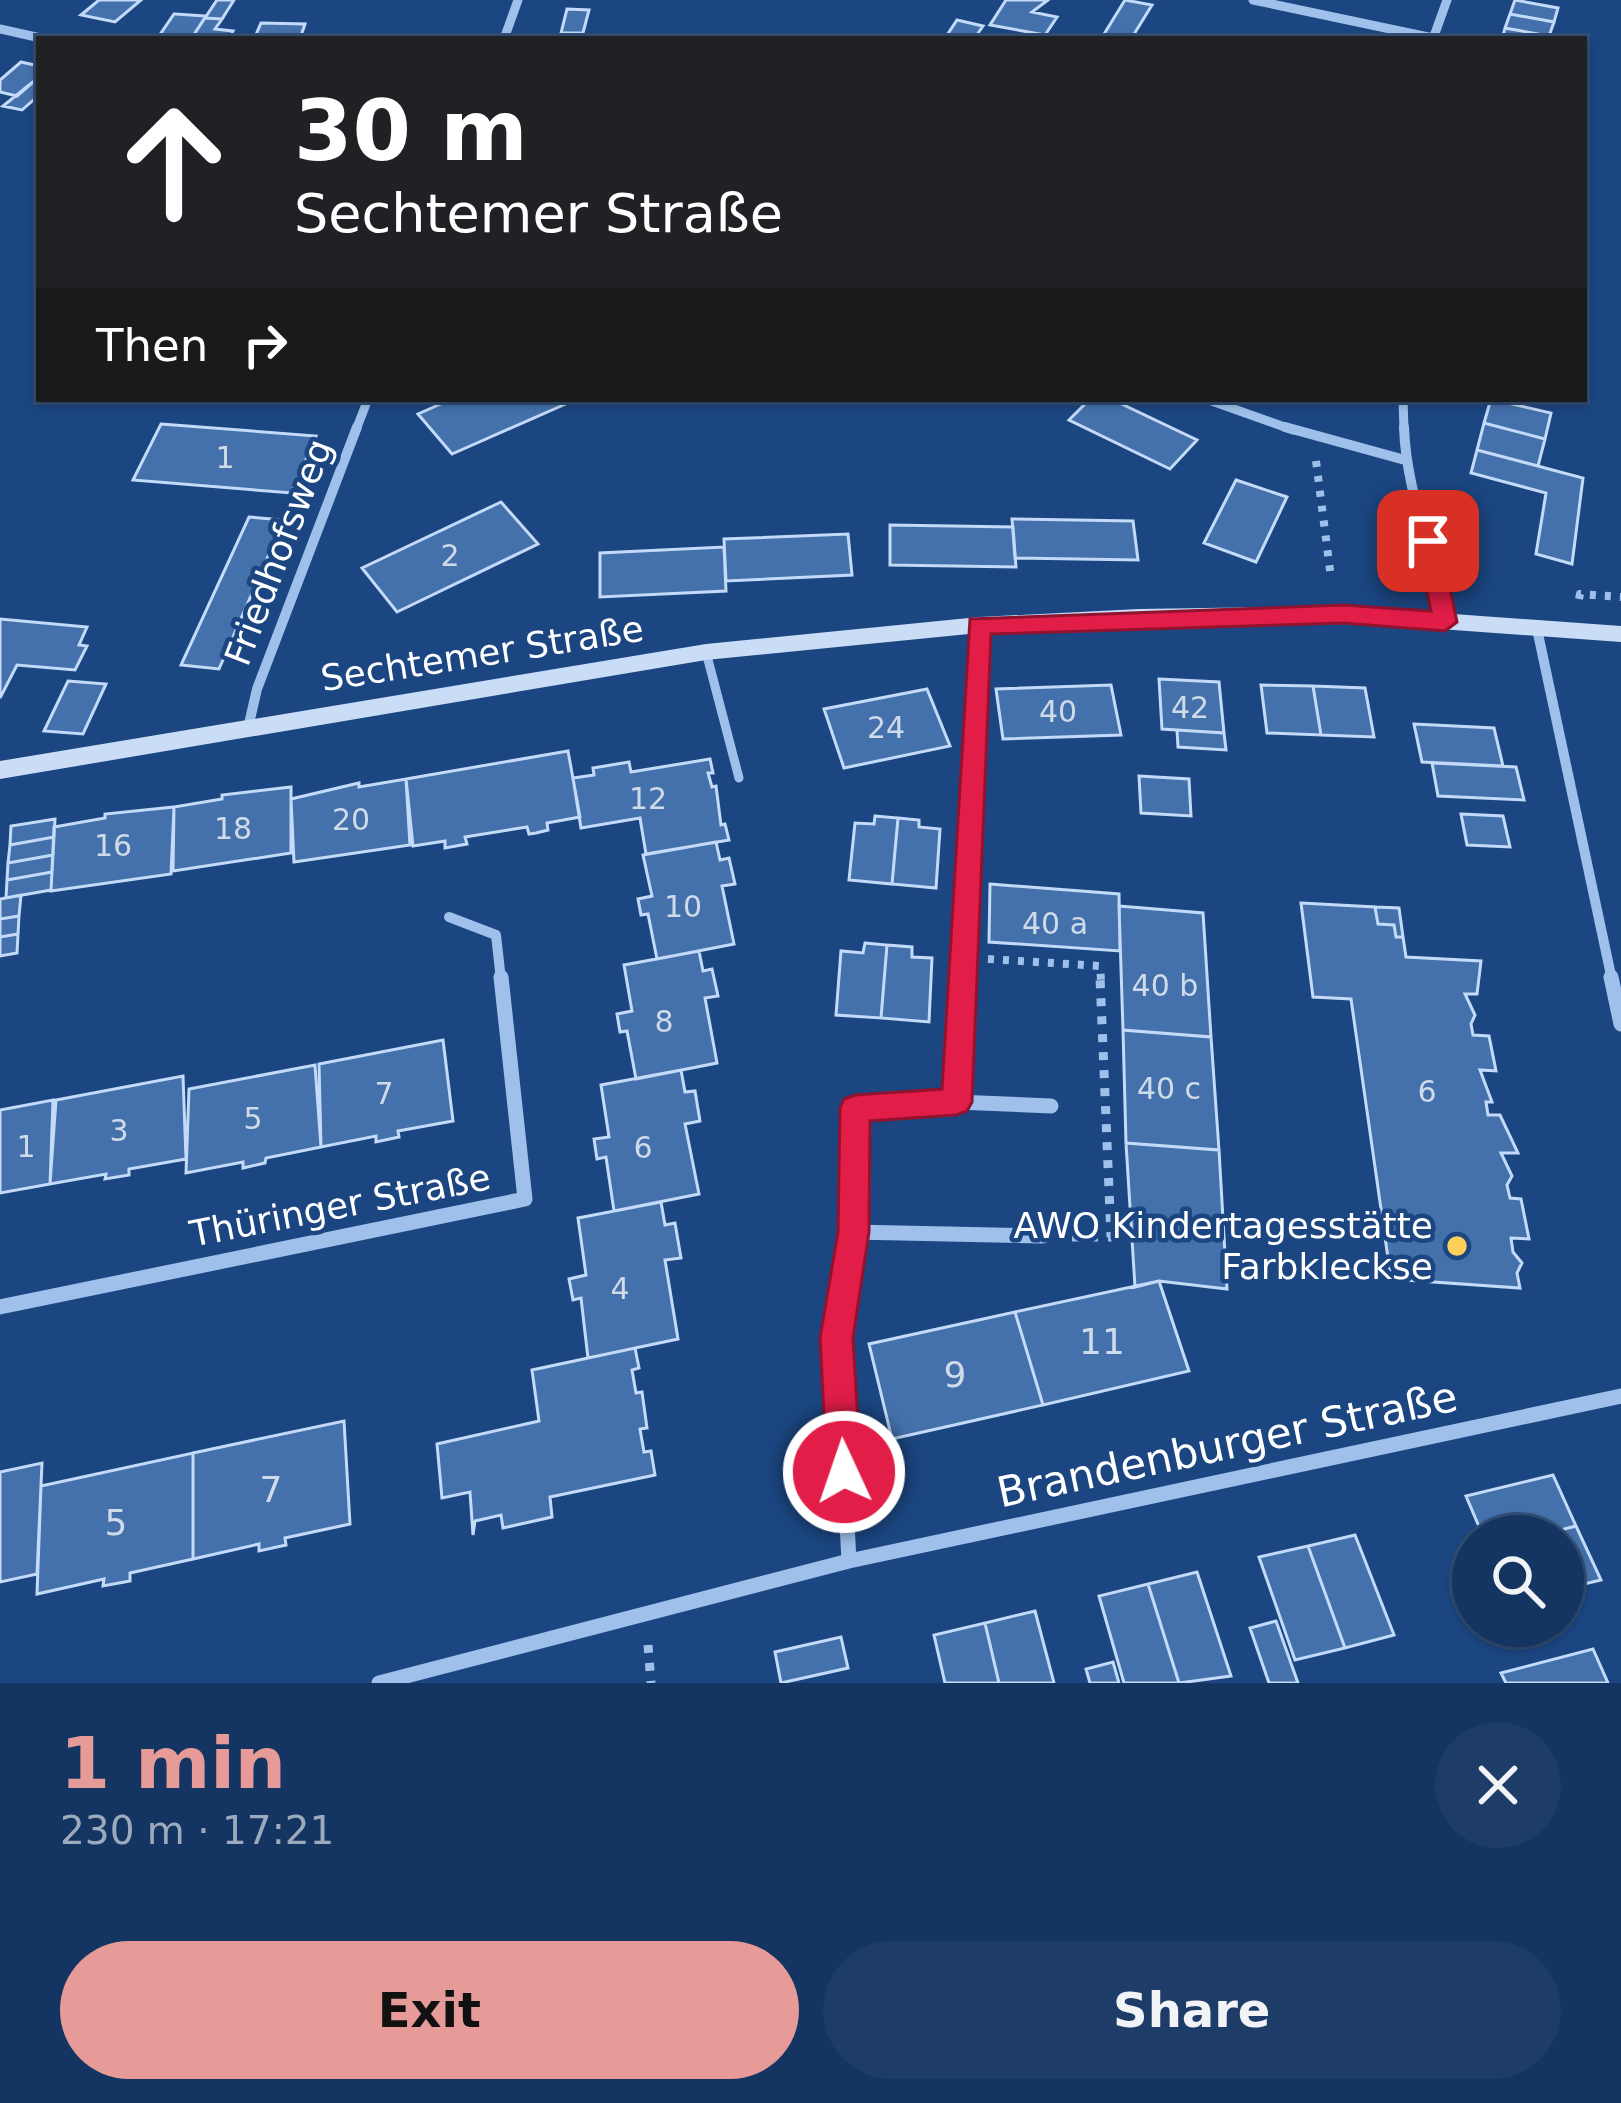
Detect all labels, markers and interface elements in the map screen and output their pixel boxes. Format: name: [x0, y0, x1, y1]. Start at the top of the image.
text: 30 m: [294, 82, 528, 180]
icon: ahead: [96, 84, 252, 240]
text: Sechtemer Straße: [294, 182, 783, 245]
icon: right: [232, 312, 298, 378]
text: Then: [96, 319, 208, 372]
street label: Friedhofsweg: [217, 433, 340, 671]
house number: 1: [215, 440, 235, 475]
pin: [1377, 490, 1479, 592]
icon: arrive: [1395, 508, 1461, 574]
house number: 2: [440, 538, 460, 573]
street label: Sechtemer Straße: [318, 608, 646, 699]
house number: 42: [1171, 690, 1209, 725]
house number: 40: [1039, 694, 1077, 729]
house number: 24: [867, 710, 905, 745]
house number: 12: [629, 781, 667, 816]
house number: 20: [332, 802, 370, 837]
house number: 18: [214, 811, 252, 846]
house number: 16: [94, 828, 132, 863]
house number: 10: [664, 889, 702, 924]
house number: 40 a: [1022, 906, 1088, 941]
house number: 40 b: [1132, 968, 1198, 1003]
house number: 8: [654, 1004, 674, 1039]
house number: 40 c: [1137, 1071, 1201, 1106]
house number: 6: [1417, 1074, 1437, 1109]
house number: 7: [374, 1076, 394, 1111]
house number: 5: [243, 1101, 263, 1136]
house number: 3: [109, 1113, 129, 1148]
house number: 1: [16, 1129, 36, 1164]
house number: 6: [633, 1130, 653, 1165]
street label: Thüringer Straße: [185, 1156, 494, 1255]
place label: AWO Kindertagesstätte Farbkleckse: [1013, 1205, 1433, 1287]
marker: AWO Kindertagesstätte Farbkleckse: [1444, 1233, 1470, 1259]
house number: 4: [610, 1271, 630, 1306]
house number: 11: [1079, 1321, 1125, 1362]
house number: 9: [944, 1354, 966, 1395]
street label: Brandenburger Straße: [993, 1372, 1462, 1517]
position arrow: [781, 1409, 907, 1535]
house number: 7: [260, 1469, 282, 1510]
house number: 5: [105, 1502, 127, 1543]
map controls: [1452, 1515, 1584, 1647]
button: search: [1452, 1515, 1584, 1647]
text: 1 min: [60, 1721, 286, 1805]
button: close: [1435, 1722, 1561, 1848]
text: 230 m · 17:21: [60, 1808, 334, 1853]
button: Exit: [60, 1941, 799, 2079]
button: Share: [823, 1941, 1561, 2079]

